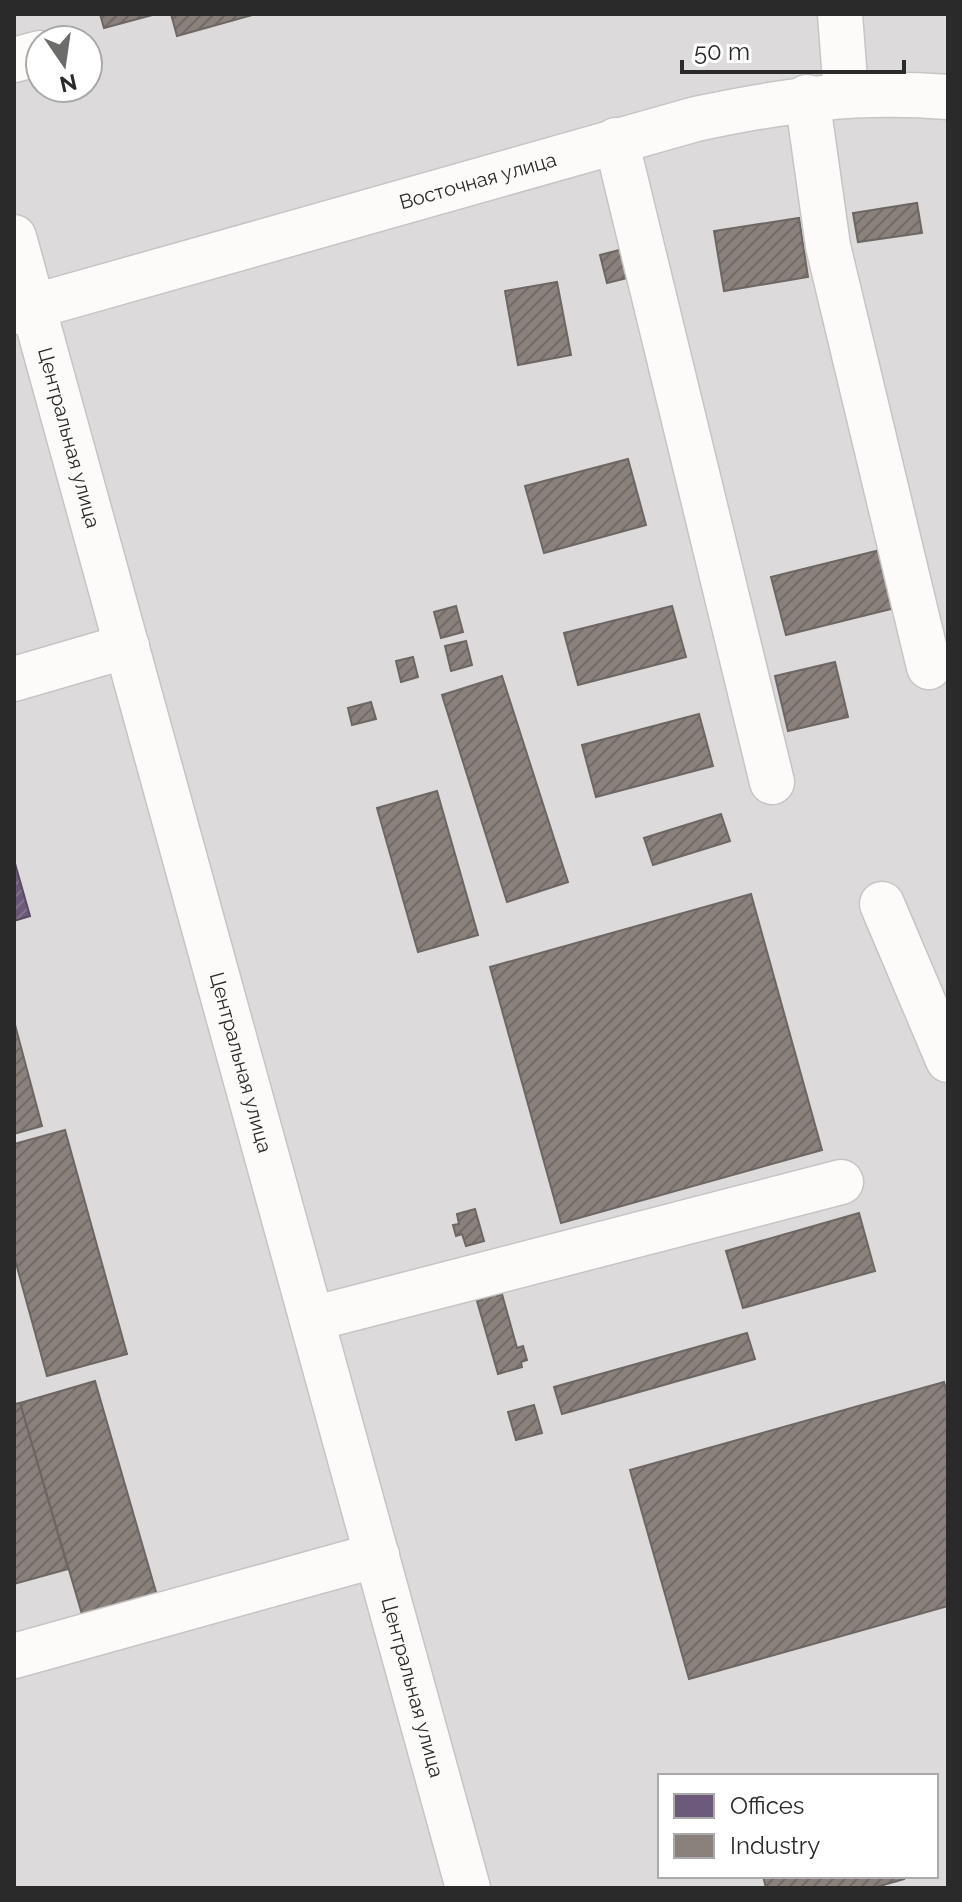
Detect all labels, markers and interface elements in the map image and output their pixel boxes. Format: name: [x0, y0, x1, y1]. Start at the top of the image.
north arrow: [24, 24, 104, 104]
scale bar: [682, 24, 904, 74]
text: 50 m: [694, 37, 750, 66]
text: N: [57, 69, 80, 98]
street label: Восточная улица: [397, 147, 559, 214]
street label: Центральная улица: [33, 345, 105, 530]
street label: Центральная улица: [205, 969, 277, 1155]
street label: Центральная улица: [377, 1594, 449, 1780]
legend: [658, 1774, 938, 1878]
text: Offices: [730, 1791, 804, 1820]
text: Industry: [730, 1831, 820, 1860]

